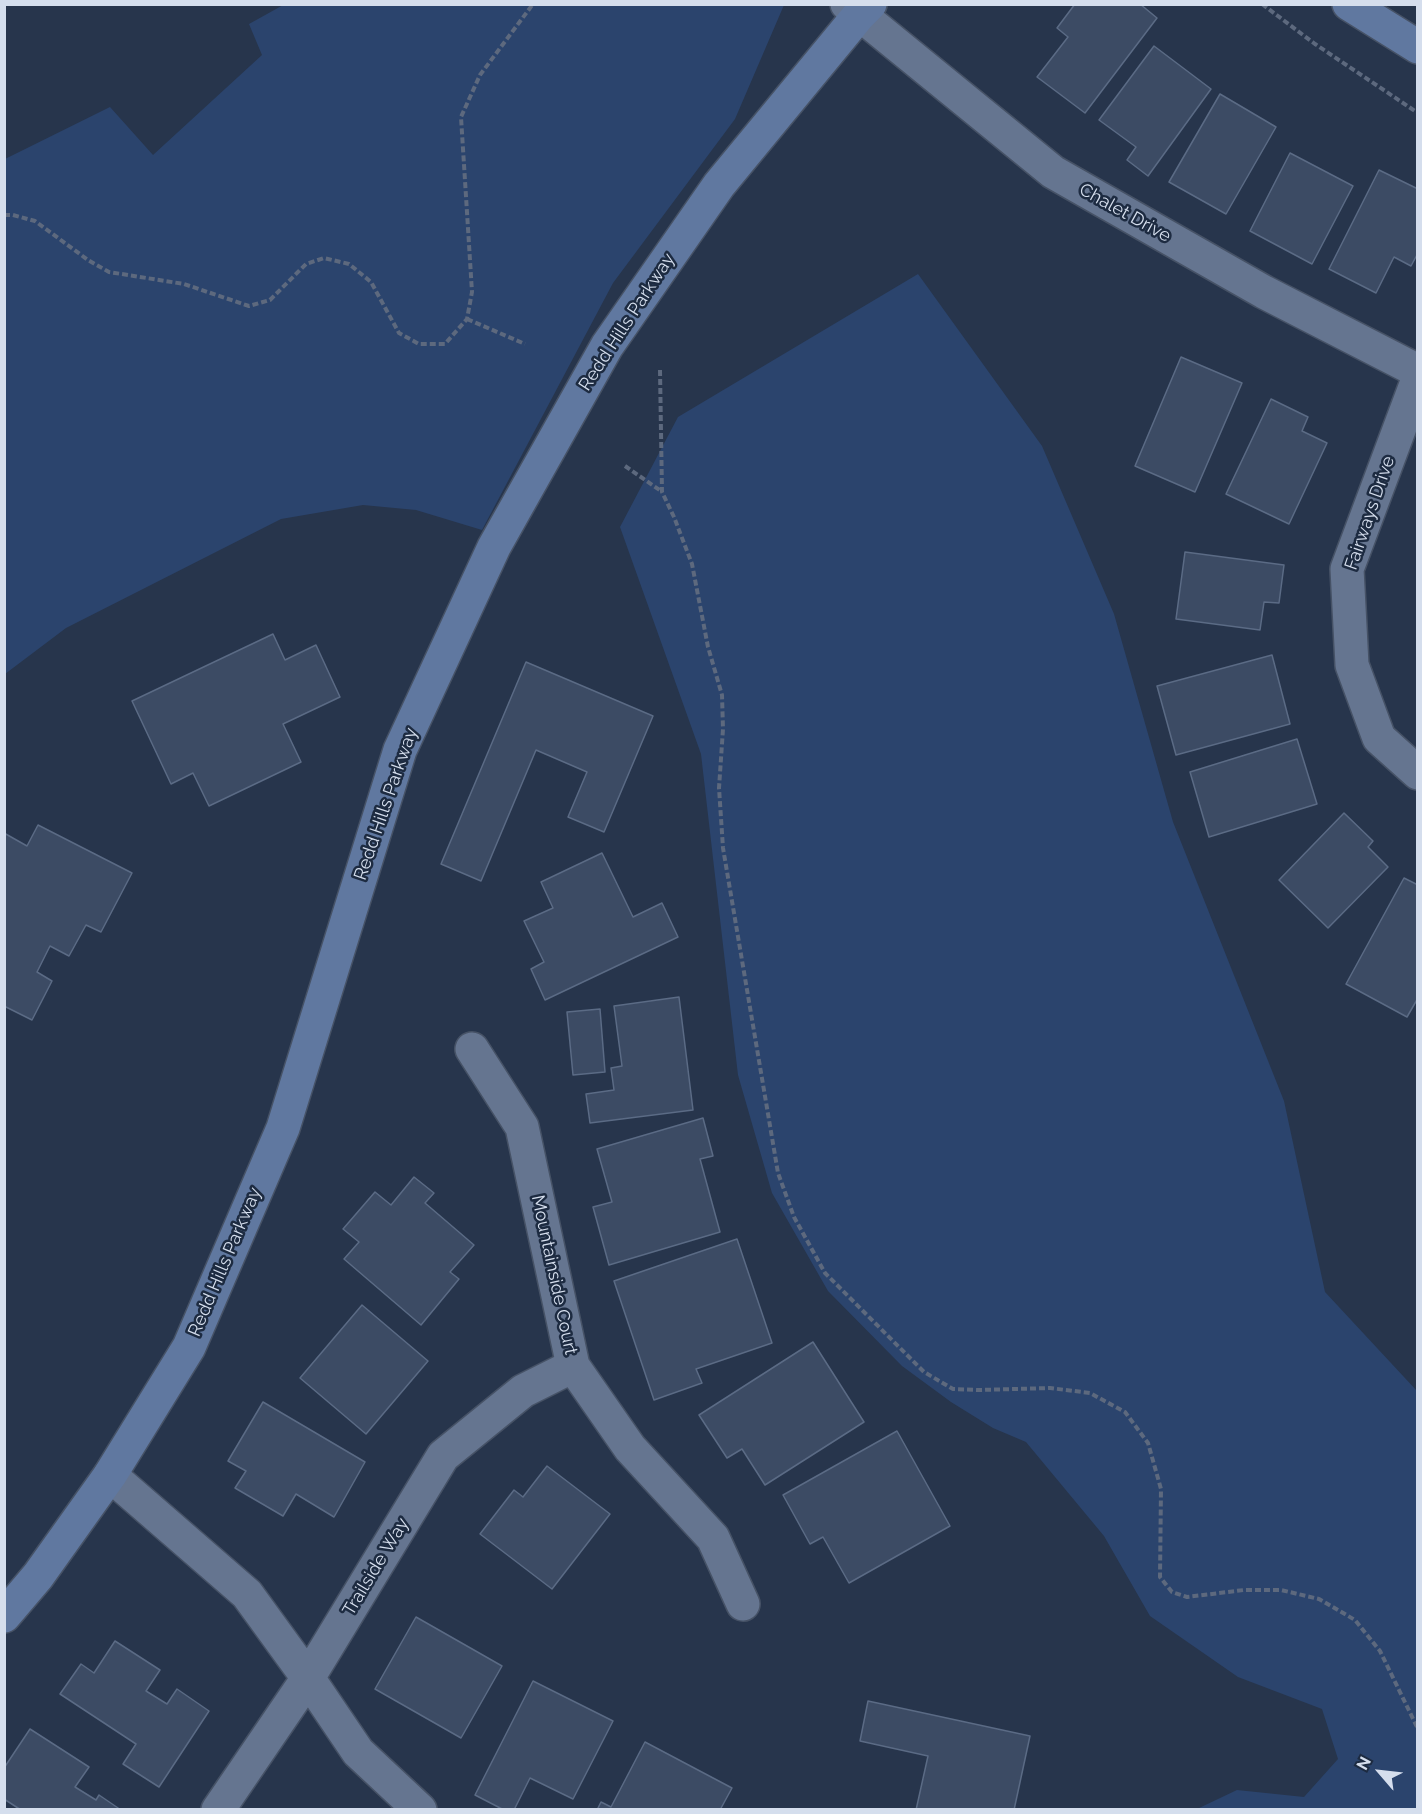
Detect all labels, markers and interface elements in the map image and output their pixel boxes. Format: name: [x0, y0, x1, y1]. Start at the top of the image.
street label: Chalet Drive: [1075, 179, 1175, 247]
street label: Redd Hills Parkway: [574, 249, 680, 395]
street label: Fairways Drive: [1340, 453, 1400, 573]
street label: Redd Hills Parkway: [350, 725, 422, 883]
street label: Redd Hills Parkway: [184, 1184, 266, 1340]
street label: Mountainside Court: [527, 1193, 581, 1357]
street label: Trailside Way: [338, 1514, 414, 1620]
north arrow: [1350, 1742, 1410, 1802]
text: N: [1352, 1753, 1375, 1773]

